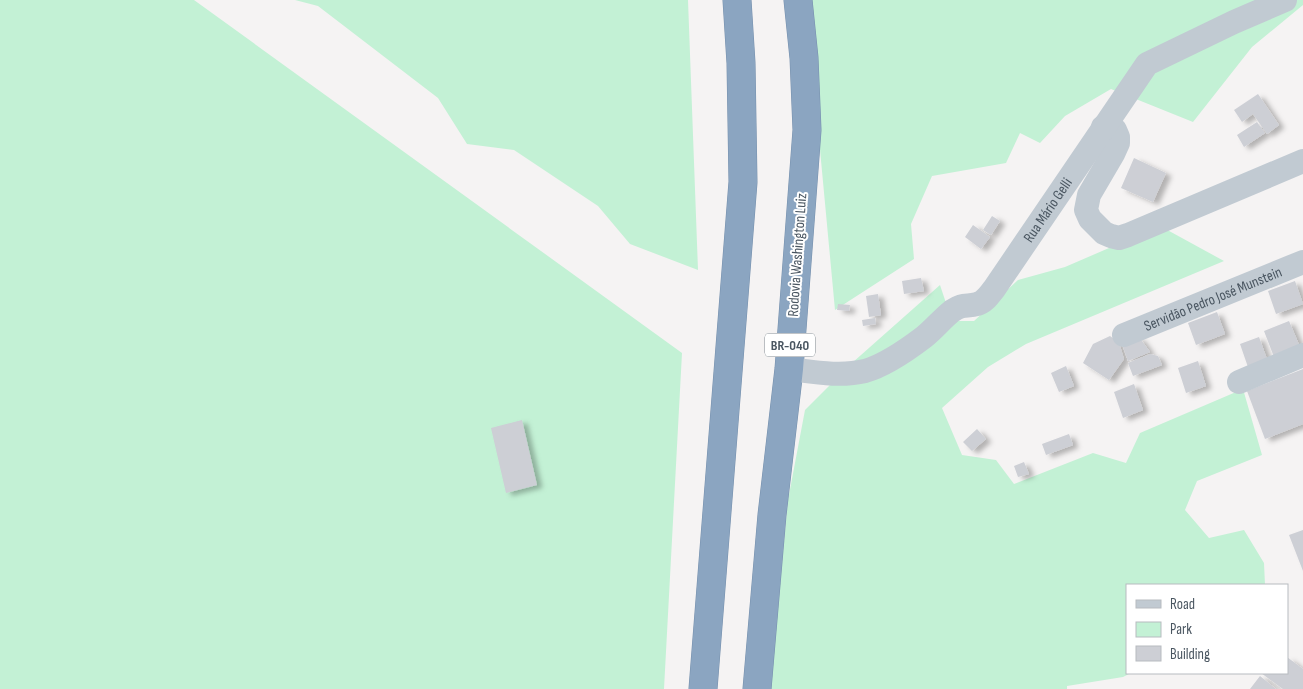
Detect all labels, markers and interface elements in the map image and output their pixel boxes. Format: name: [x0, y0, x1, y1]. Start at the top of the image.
street label: Rua Mário Gelli: [1019, 174, 1077, 246]
street label: Rodovia Washington Luiz: [784, 192, 811, 317]
street label: Servidão Pedro José Munstein: [1141, 263, 1285, 336]
road number: BR-040: [765, 334, 815, 356]
legend: [1126, 584, 1288, 674]
text: Road: [1170, 595, 1195, 614]
text: Park: [1170, 620, 1192, 639]
text: Building: [1170, 645, 1210, 664]

